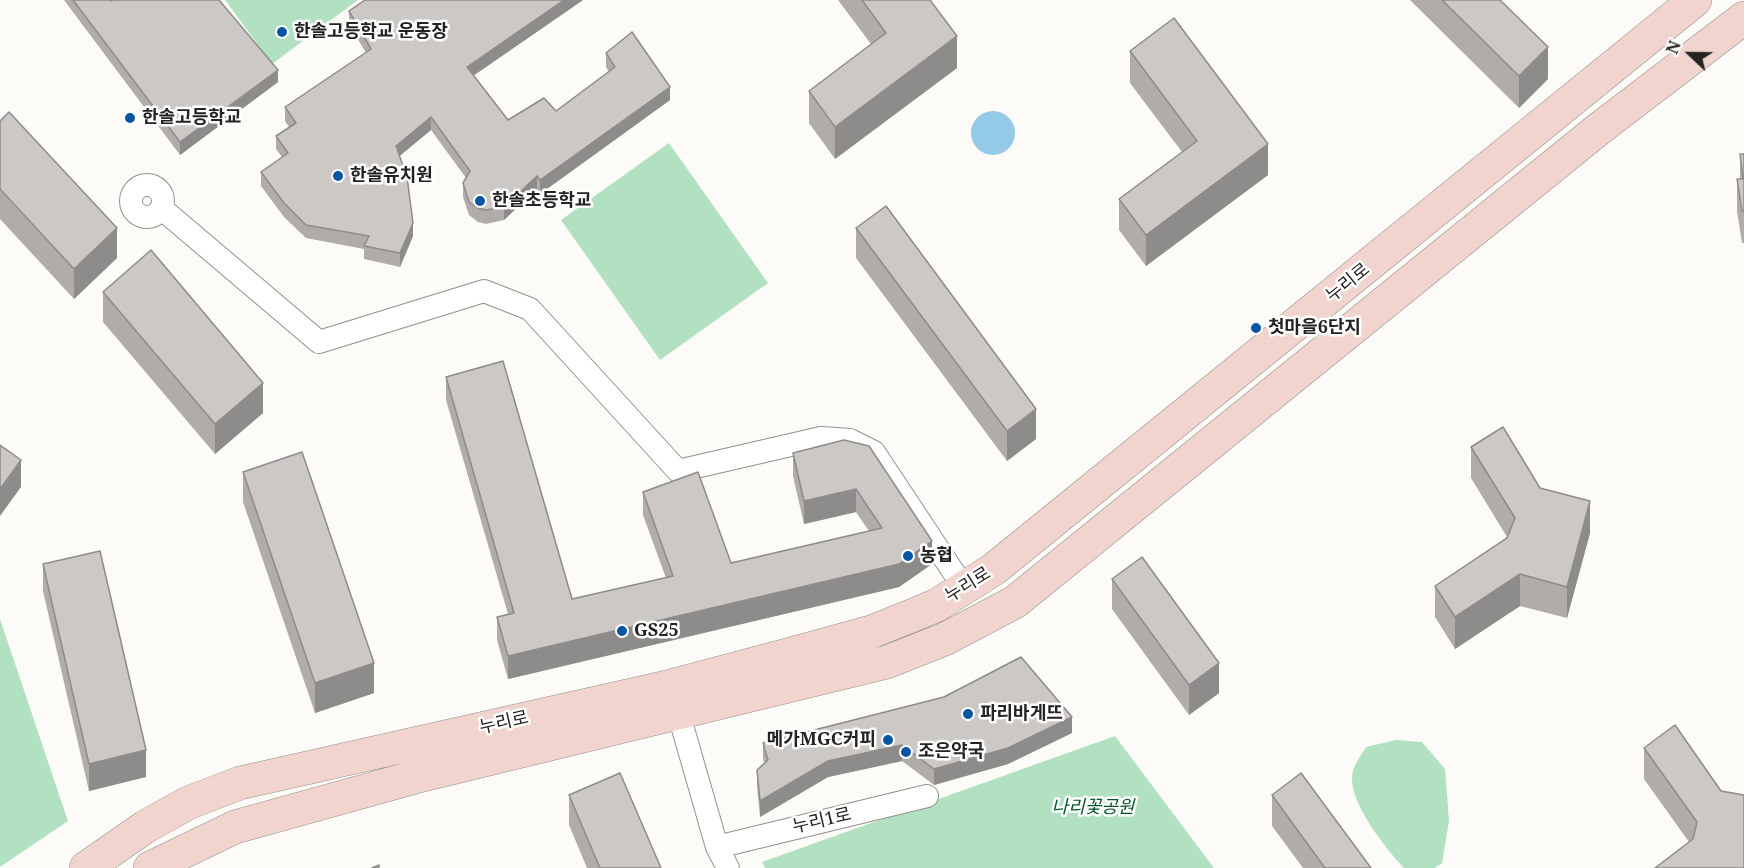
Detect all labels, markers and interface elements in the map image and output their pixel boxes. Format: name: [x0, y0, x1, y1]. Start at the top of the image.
place label: 한솔고등학교 운동장: [294, 21, 448, 43]
north arrow: [1660, 24, 1720, 84]
marker: 한솔고등학교 운동장: [275, 25, 289, 39]
text: N: [1661, 37, 1686, 57]
place label: 한솔고등학교: [142, 107, 241, 129]
marker: 한솔고등학교: [123, 111, 137, 125]
place label: 한솔유치원: [350, 165, 433, 187]
marker: 한솔유치원: [331, 169, 345, 183]
place label: 한솔초등학교: [492, 190, 591, 212]
marker: 한솔초등학교: [473, 194, 487, 208]
street label: 누리로: [1322, 259, 1374, 307]
place label: 첫마을6단지: [1268, 317, 1361, 339]
marker: 첫마을6단지: [1249, 321, 1263, 335]
place label: 농협: [920, 545, 953, 567]
marker: 농협: [901, 549, 915, 563]
street label: 누리로: [941, 563, 995, 607]
place label: GS25: [634, 620, 679, 642]
marker: GS25: [615, 624, 629, 638]
place label: 파리바게뜨: [980, 703, 1063, 725]
street label: 누리로: [477, 707, 531, 739]
marker: 파리바게뜨: [961, 707, 975, 721]
place label: 메가MGC커피: [767, 729, 876, 751]
marker: 메가MGC커피: [881, 733, 895, 747]
place label: 조은약국: [918, 741, 984, 763]
marker: 조은약국: [899, 745, 913, 759]
park label: 나리꽃공원: [1052, 797, 1134, 819]
street label: 누리1로: [790, 804, 854, 838]

